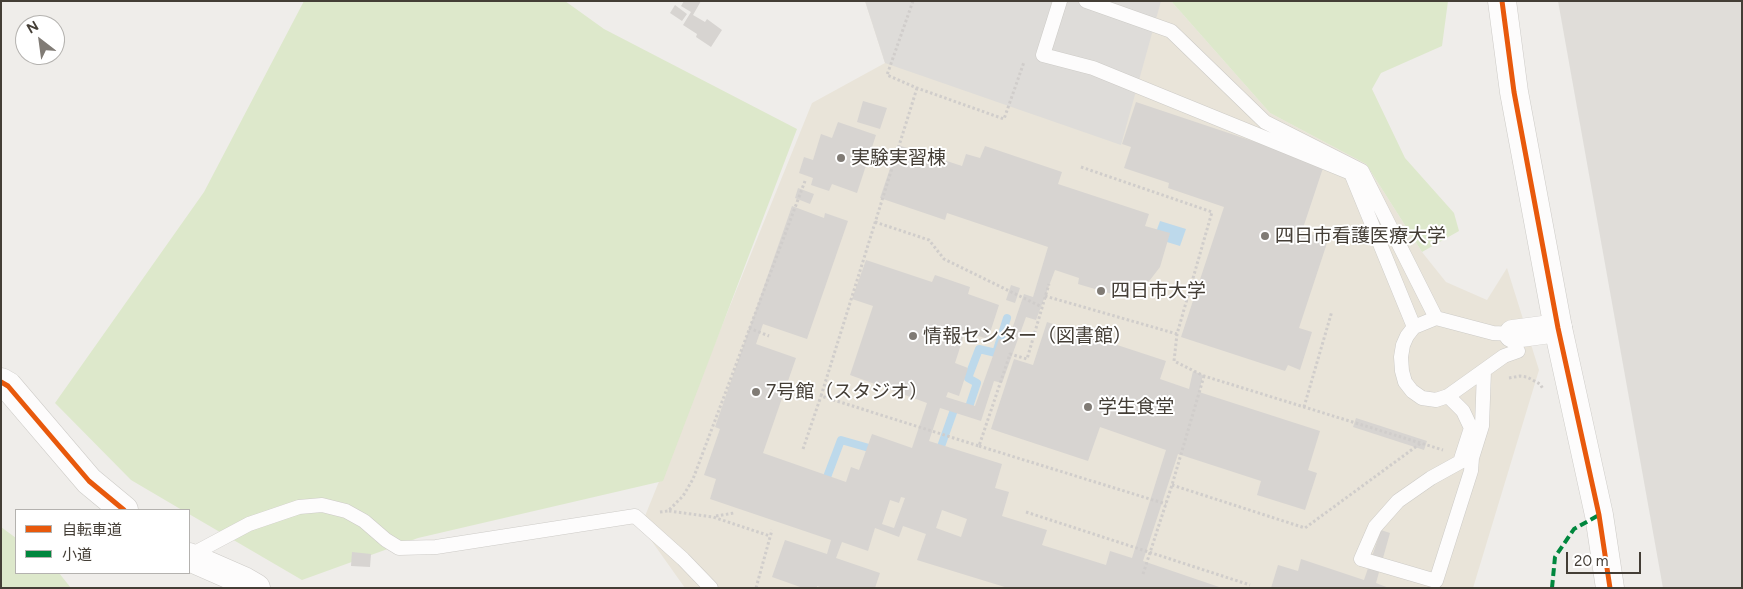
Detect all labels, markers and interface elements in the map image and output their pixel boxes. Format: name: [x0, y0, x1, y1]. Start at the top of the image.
north arrow: [15, 15, 65, 65]
text: N: [24, 17, 42, 38]
place label: 実験実習棟: [851, 147, 946, 169]
marker: 実験実習棟: [835, 152, 847, 164]
place label: 四日市看護医療大学: [1275, 225, 1446, 247]
marker: 四日市看護医療大学: [1259, 230, 1271, 242]
place label: 四日市大学: [1111, 280, 1206, 302]
marker: 四日市大学: [1095, 285, 1107, 297]
place label: 情報センター（図書館）: [923, 325, 1132, 347]
marker: 情報センター（図書館）: [907, 330, 919, 342]
place label: 7号館（スタジオ）: [766, 381, 928, 403]
marker: 7号館（スタジオ）: [750, 386, 762, 398]
place label: 学生食堂: [1098, 396, 1174, 418]
marker: 学生食堂: [1082, 401, 1094, 413]
legend: [15, 509, 190, 574]
text: 自転車道: [62, 521, 122, 539]
scale bar: [1568, 542, 1643, 574]
text: 小道: [62, 546, 92, 564]
text: 20 m: [1574, 552, 1608, 570]

